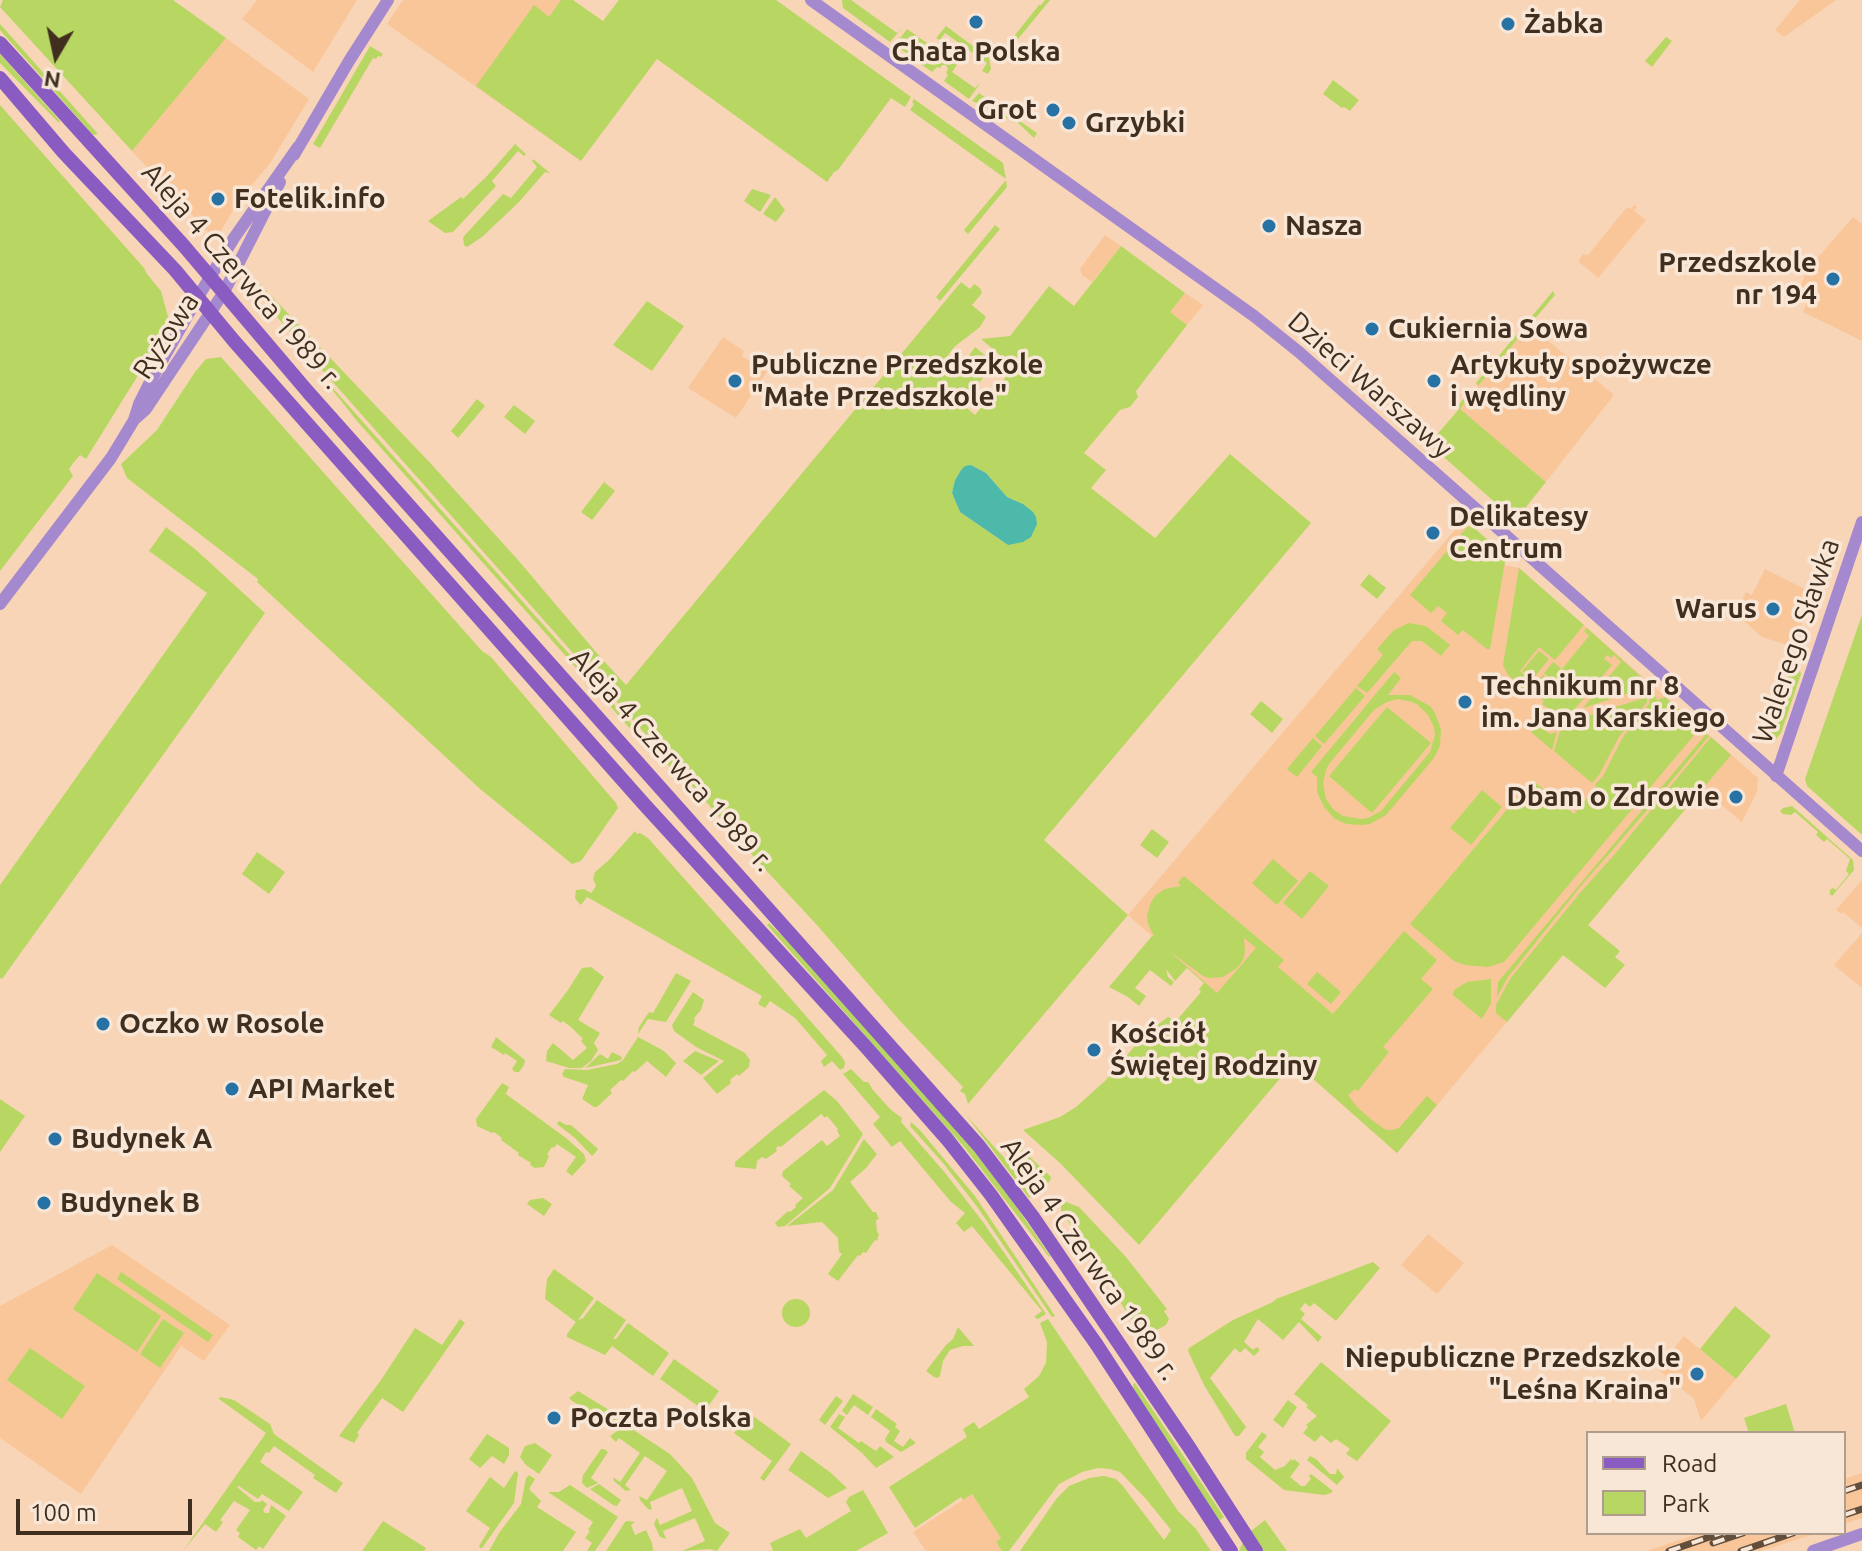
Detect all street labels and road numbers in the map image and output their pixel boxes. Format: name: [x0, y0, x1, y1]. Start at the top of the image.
street label: Aleja 4 Czerwca 1989 r.: [135, 156, 349, 396]
street label: Ryżowa: [126, 287, 206, 385]
street label: Dzieci Warszawy: [1281, 305, 1459, 465]
street label: Walerego Sławka: [1745, 534, 1847, 748]
street label: Aleja 4 Czerwca 1989 r.: [563, 642, 781, 878]
street label: Aleja 4 Czerwca 1989 r.: [993, 1131, 1187, 1387]

